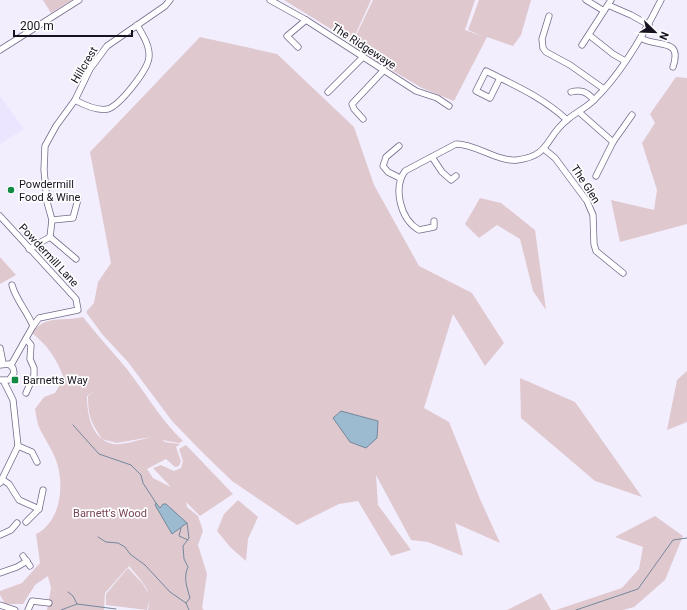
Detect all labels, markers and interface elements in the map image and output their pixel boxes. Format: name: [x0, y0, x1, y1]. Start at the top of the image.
scale bar: [14, 12, 132, 38]
north arrow: [635, 12, 675, 52]
text: 200 m: [20, 19, 54, 33]
street label: The Ridgewaye: [329, 21, 398, 72]
text: N: [656, 30, 671, 42]
street label: Hillcrest: [68, 44, 101, 86]
street label: The Glen: [568, 163, 603, 206]
place label: Powdermill Food & Wine: [19, 178, 81, 204]
marker: Powdermill Food & Wine: [6, 185, 16, 195]
street label: Powdermill Lane: [16, 221, 81, 290]
place label: Barnetts Way: [23, 374, 89, 387]
marker: Barnetts Way: [10, 375, 20, 385]
park label: Barnett's Wood: [73, 507, 147, 520]

